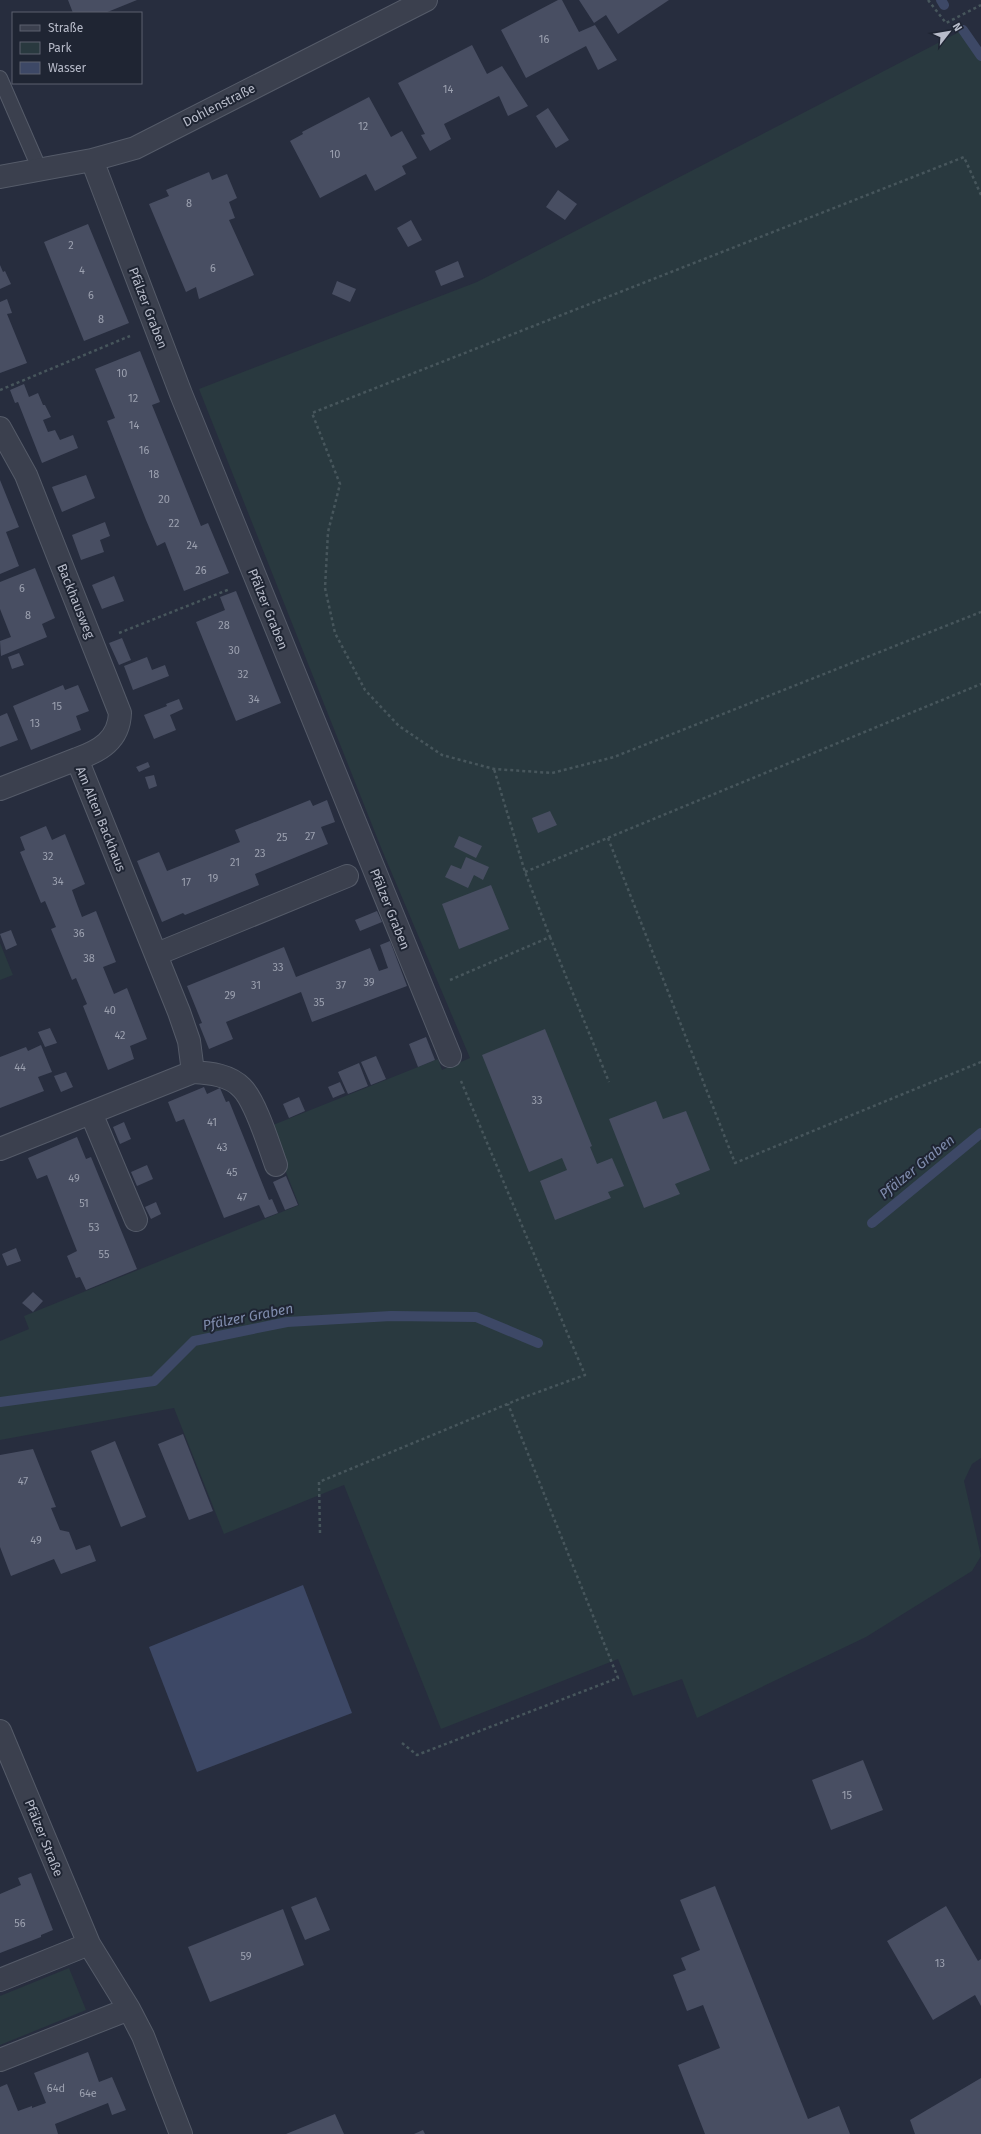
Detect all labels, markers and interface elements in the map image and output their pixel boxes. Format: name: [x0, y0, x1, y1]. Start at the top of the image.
legend: [12, 12, 142, 84]
north arrow: [929, 12, 969, 52]
text: Straße: [48, 21, 83, 35]
text: N: [950, 21, 965, 34]
house number: 16: [539, 33, 549, 46]
text: Park: [48, 41, 72, 55]
text: Wasser: [48, 61, 87, 75]
street label: Dohlenstraße: [180, 80, 258, 130]
house number: 14: [443, 83, 453, 96]
house number: 12: [358, 120, 368, 133]
house number: 10: [330, 148, 340, 161]
house number: 8: [186, 197, 192, 210]
house number: 2: [68, 239, 74, 252]
house number: 6: [210, 262, 216, 275]
house number: 4: [79, 264, 85, 277]
street label: Pfälzer Graben: [126, 265, 170, 351]
house number: 6: [88, 289, 94, 302]
house number: 8: [98, 313, 104, 326]
house number: 10: [117, 367, 127, 380]
house number: 12: [128, 392, 138, 405]
house number: 14: [129, 419, 139, 432]
house number: 16: [139, 444, 149, 457]
house number: 18: [149, 468, 159, 481]
house number: 20: [158, 493, 170, 506]
house number: 22: [169, 517, 179, 530]
house number: 24: [187, 539, 198, 552]
street label: Backhausweg: [54, 561, 98, 641]
house number: 26: [195, 564, 207, 577]
street label: Pfälzer Graben: [245, 566, 291, 652]
house number: 6: [19, 582, 25, 595]
house number: 8: [25, 609, 31, 622]
house number: 28: [218, 619, 230, 632]
house number: 30: [228, 644, 240, 657]
house number: 32: [238, 668, 248, 681]
house number: 34: [248, 693, 260, 706]
house number: 15: [52, 700, 63, 713]
house number: 13: [30, 717, 40, 730]
street label: Am Alten Backhaus: [73, 764, 129, 874]
house number: 27: [305, 830, 315, 843]
house number: 25: [277, 831, 288, 844]
house number: 23: [255, 847, 265, 860]
house number: 32: [43, 850, 53, 863]
house number: 21: [230, 856, 240, 869]
street label: Pfälzer Graben: [367, 866, 413, 952]
house number: 19: [208, 872, 218, 885]
house number: 34: [52, 875, 64, 888]
house number: 17: [181, 876, 191, 889]
house number: 36: [73, 927, 85, 940]
house number: 38: [83, 952, 95, 965]
house number: 33: [273, 961, 283, 974]
house number: 39: [363, 976, 375, 989]
house number: 31: [251, 979, 261, 992]
house number: 37: [336, 979, 346, 992]
house number: 29: [224, 989, 236, 1002]
house number: 35: [314, 996, 325, 1009]
house number: 40: [104, 1004, 116, 1017]
house number: 42: [114, 1029, 126, 1042]
house number: 44: [14, 1061, 26, 1074]
house number: 33: [532, 1094, 542, 1107]
house number: 41: [207, 1116, 217, 1129]
water label: Pfälzer Graben: [876, 1132, 958, 1202]
house number: 43: [216, 1141, 228, 1154]
house number: 45: [226, 1166, 238, 1179]
house number: 49: [68, 1172, 80, 1185]
house number: 47: [237, 1191, 247, 1204]
house number: 51: [79, 1197, 89, 1210]
house number: 53: [89, 1221, 99, 1234]
house number: 55: [99, 1248, 110, 1261]
water label: Pfälzer Graben: [201, 1300, 295, 1334]
house number: 47: [18, 1475, 28, 1488]
house number: 49: [30, 1534, 42, 1547]
house number: 15: [842, 1789, 853, 1802]
street label: Pfälzer Straße: [22, 1797, 66, 1879]
house number: 56: [14, 1917, 26, 1930]
house number: 59: [240, 1950, 252, 1963]
house number: 13: [935, 1957, 945, 1970]
house number: 64d: [47, 2082, 65, 2095]
house number: 64e: [79, 2087, 97, 2100]

